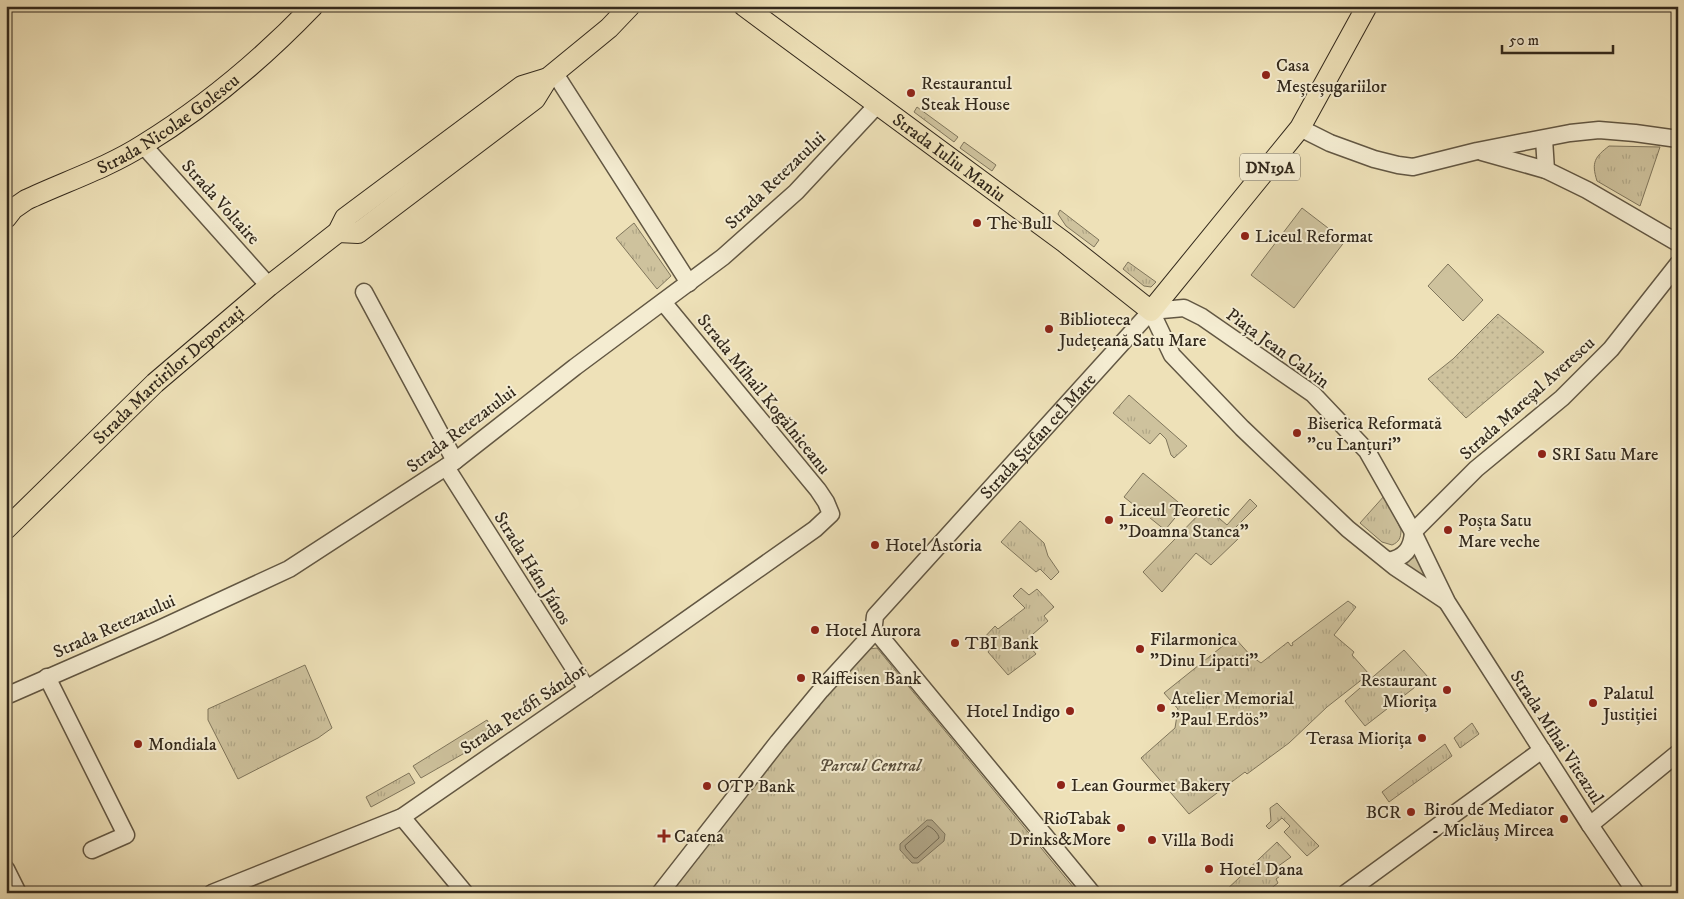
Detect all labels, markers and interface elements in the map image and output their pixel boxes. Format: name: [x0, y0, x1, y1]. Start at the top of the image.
scale bar: [1502, 22, 1613, 54]
text: 50 m: [1509, 31, 1539, 50]
place label: Casa Meșteșugariilor: [1276, 55, 1387, 98]
street label: Strada Nicolae Golescu: [94, 69, 245, 180]
marker: Casa Meșteșugariilor: [1260, 69, 1272, 81]
place label: Restaurantul Steak House: [921, 73, 1013, 116]
marker: Restaurantul Steak House: [905, 87, 917, 99]
street label: Strada Iuliu Maniu: [888, 109, 1010, 207]
street label: Strada Retezatului: [721, 127, 831, 234]
road number: DN19A: [1240, 154, 1300, 180]
street label: Strada Voltaire: [176, 156, 264, 250]
place label: The Bull: [987, 213, 1053, 235]
marker: The Bull: [971, 217, 983, 229]
place label: Liceul Reformat: [1255, 226, 1373, 248]
marker: Liceul Reformat: [1239, 230, 1251, 242]
street label: Strada Martirilor Deportați: [89, 302, 249, 450]
street label: Piața Jean Calvin: [1222, 304, 1334, 394]
place label: Biblioteca Judeţeană Satu Mare: [1057, 309, 1206, 352]
street label: Strada Mihail Kogălniceanu: [692, 310, 835, 480]
marker: Biblioteca Judeţeană Satu Mare: [1043, 323, 1055, 335]
street label: Strada Mareșal Averescu: [1456, 332, 1600, 465]
street label: Strada Ștefan cel Mare: [976, 369, 1101, 504]
street label: Strada Retezatului: [403, 382, 521, 478]
place label: Biserica Reformată "cu Lanțuri": [1307, 413, 1442, 456]
marker: Biserica Reformată "cu Lanțuri": [1291, 427, 1303, 439]
place label: SRI Satu Mare: [1552, 444, 1658, 466]
marker: SRI Satu Mare: [1536, 448, 1548, 460]
place label: Liceul Teoretic "Doamna Stanca": [1119, 500, 1249, 543]
street label: Strada Hám János: [489, 508, 576, 629]
place label: Poșta Satu Mare veche: [1458, 510, 1540, 553]
marker: Liceul Teoretic "Doamna Stanca": [1103, 514, 1115, 526]
marker: Poșta Satu Mare veche: [1442, 524, 1454, 536]
place label: Hotel Astoria: [885, 535, 982, 557]
marker: Hotel Astoria: [869, 539, 881, 551]
street label: Strada Retezatului: [50, 590, 179, 664]
place label: Hotel Aurora: [825, 620, 921, 642]
marker: Hotel Aurora: [809, 624, 821, 636]
place label: Filarmonica "Dinu Lipatti": [1150, 629, 1258, 672]
place label: TBI Bank: [965, 633, 1039, 655]
marker: TBI Bank: [949, 637, 961, 649]
marker: Filarmonica "Dinu Lipatti": [1134, 643, 1146, 655]
street label: Strada Petőfi Sándor: [456, 659, 591, 760]
street label: Strada Mihai Viteazul: [1505, 666, 1608, 809]
place label: Raiffeisen Bank: [811, 668, 922, 690]
place label: Restaurant Miorița: [1360, 670, 1437, 713]
marker: Raiffeisen Bank: [795, 672, 807, 684]
place label: Palatul Justiției: [1601, 683, 1657, 726]
marker: Restaurant Miorița: [1441, 684, 1453, 696]
place label: Atelier Memorial "Paul Erdös": [1171, 688, 1295, 731]
marker: Palatul Justiției: [1587, 697, 1599, 709]
place label: Hotel Indigo: [966, 701, 1060, 723]
marker: Atelier Memorial "Paul Erdös": [1155, 702, 1167, 714]
marker: Hotel Indigo: [1064, 705, 1076, 717]
place label: Terasa Miorița: [1306, 728, 1412, 750]
marker: Terasa Miorița: [1416, 732, 1428, 744]
place label: Mondiala: [148, 734, 217, 756]
marker: Mondiala: [132, 738, 144, 750]
park label: Parcul Central: [819, 755, 923, 777]
place label: Lean Gourmet Bakery: [1071, 775, 1231, 797]
place label: OTP Bank: [717, 776, 795, 798]
marker: Lean Gourmet Bakery: [1055, 779, 1067, 791]
marker: OTP Bank: [701, 780, 713, 792]
place label: Birou de Mediator - Miclăuș Mircea: [1424, 799, 1554, 842]
place label: BCR: [1366, 802, 1401, 824]
marker: BCR: [1405, 806, 1417, 818]
place label: RioTabak Drinks&More: [1009, 808, 1111, 851]
marker: Birou de Mediator - Miclăuș Mircea: [1558, 813, 1570, 825]
marker: RioTabak Drinks&More: [1115, 822, 1127, 834]
place label: Catena: [674, 826, 724, 848]
marker: Catena: [658, 830, 670, 842]
place label: Villa Bodi: [1161, 830, 1234, 852]
marker: Villa Bodi: [1146, 834, 1158, 846]
place label: Hotel Dana: [1219, 859, 1304, 881]
marker: Hotel Dana: [1203, 863, 1215, 875]

